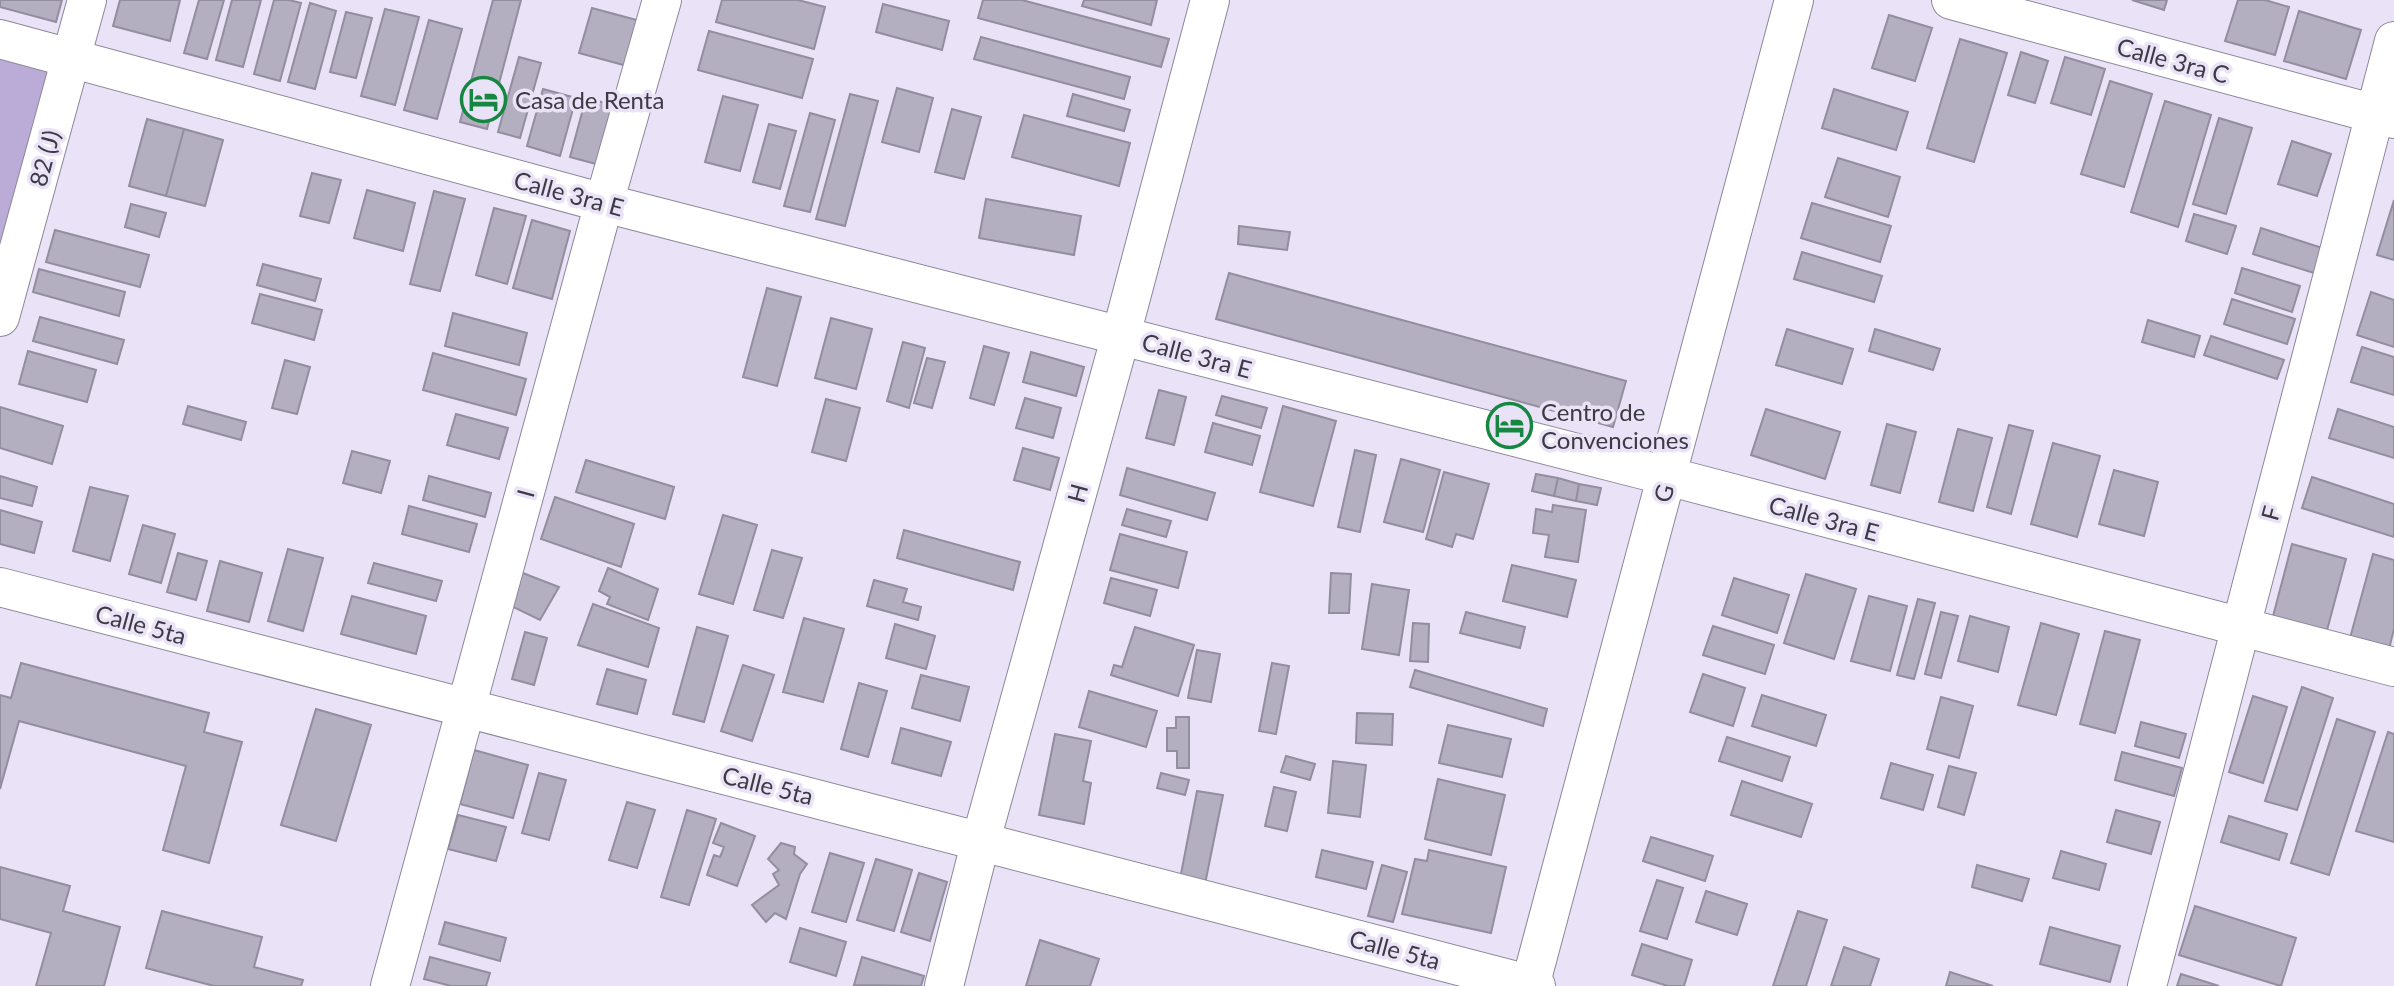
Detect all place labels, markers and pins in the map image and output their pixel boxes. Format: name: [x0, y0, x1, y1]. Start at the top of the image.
hotel icon: Casa de Renta: [460, 75, 508, 123]
place label: Casa de Renta: [515, 85, 664, 114]
place label: Centro de Convenciones: [1541, 397, 1689, 454]
hotel icon: Centro de Convenciones: [1486, 401, 1534, 449]

